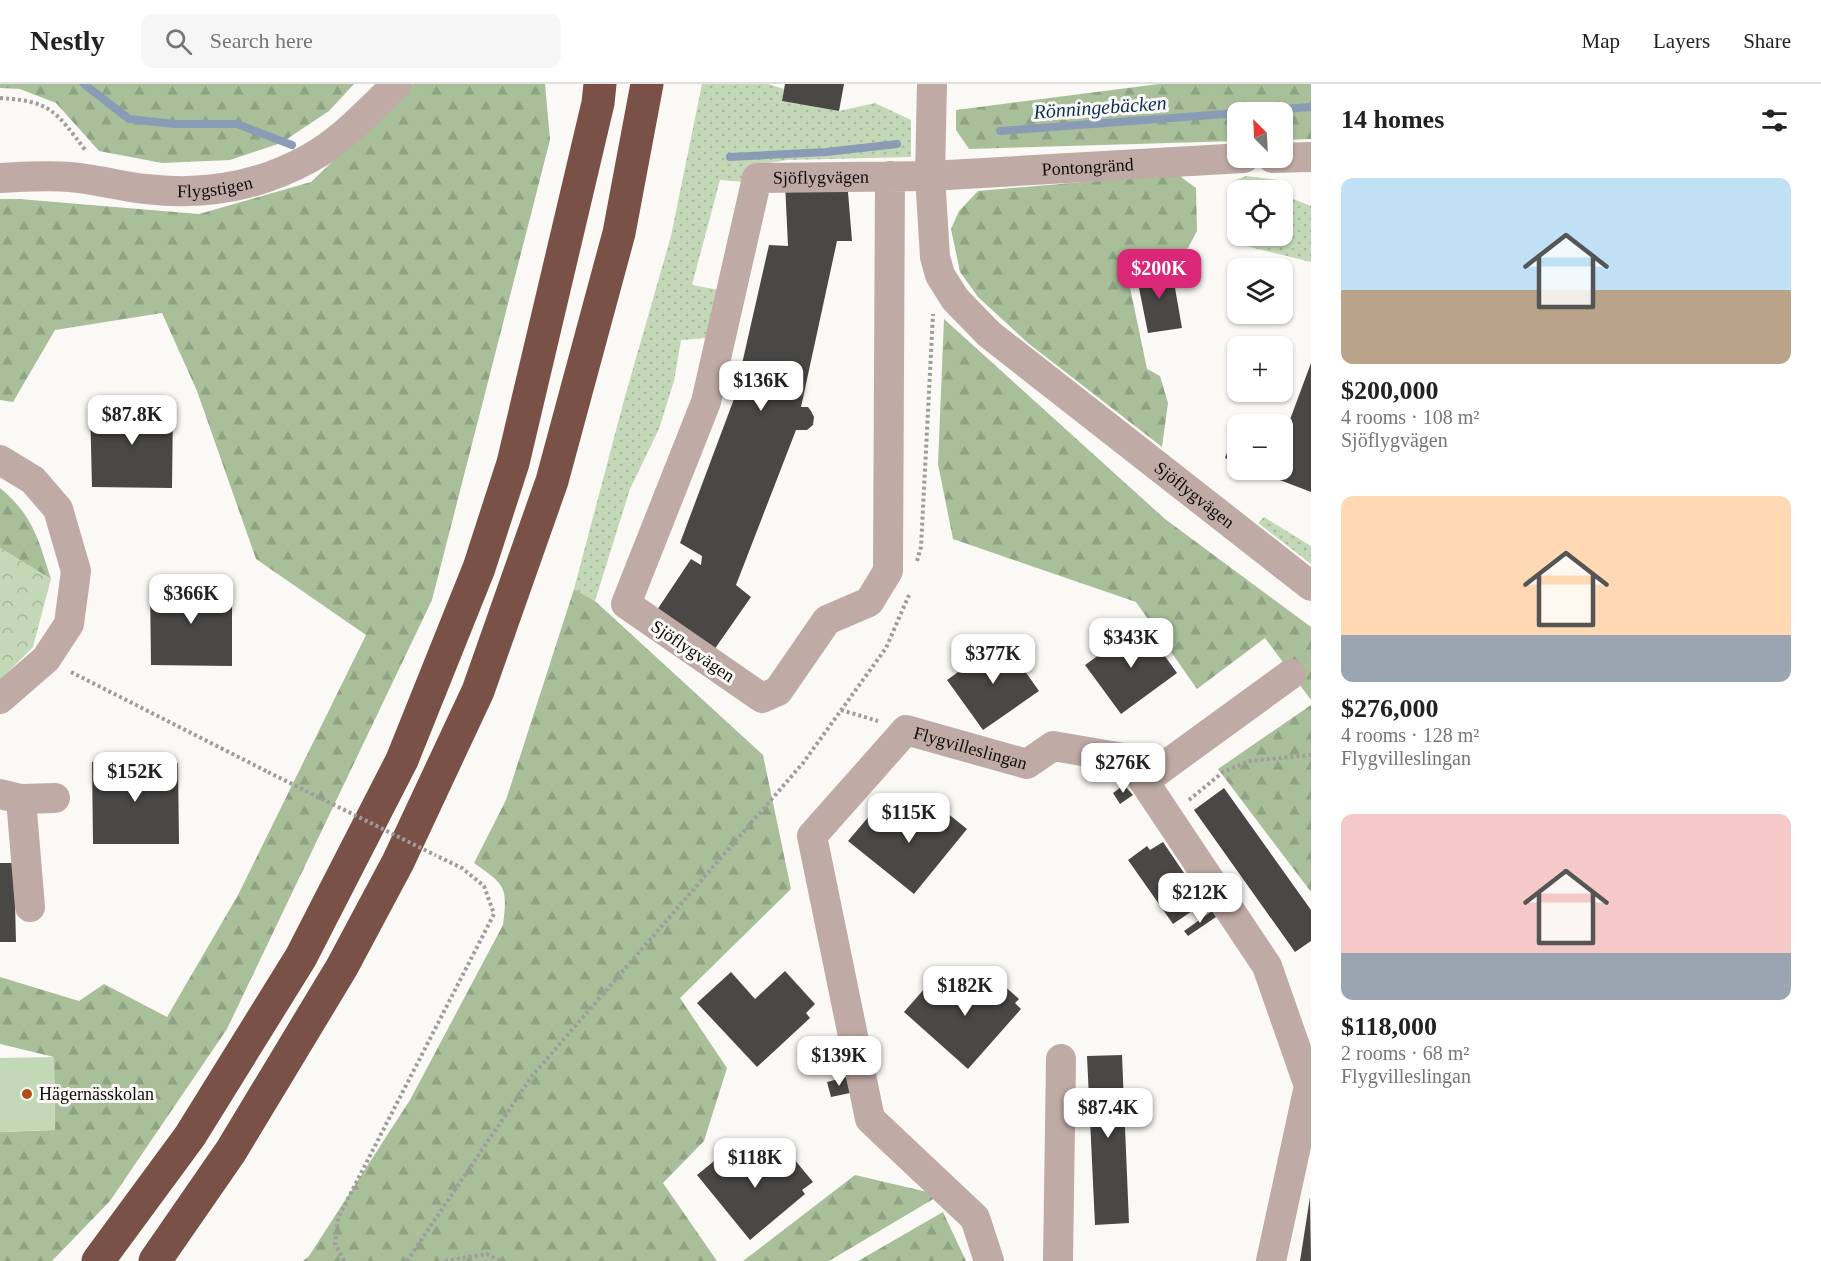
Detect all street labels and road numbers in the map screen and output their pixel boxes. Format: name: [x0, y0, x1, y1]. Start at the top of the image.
street label: Pontongränd: [1041, 154, 1134, 180]
street label: Sjöflygvägen: [773, 167, 869, 188]
street label: Flygstigen: [177, 172, 255, 201]
street label: Sjöflygvägen: [1151, 457, 1239, 532]
street label: Sjöflygvägen: [648, 616, 738, 686]
street label: Flygvilleslingan: [911, 723, 1029, 774]

